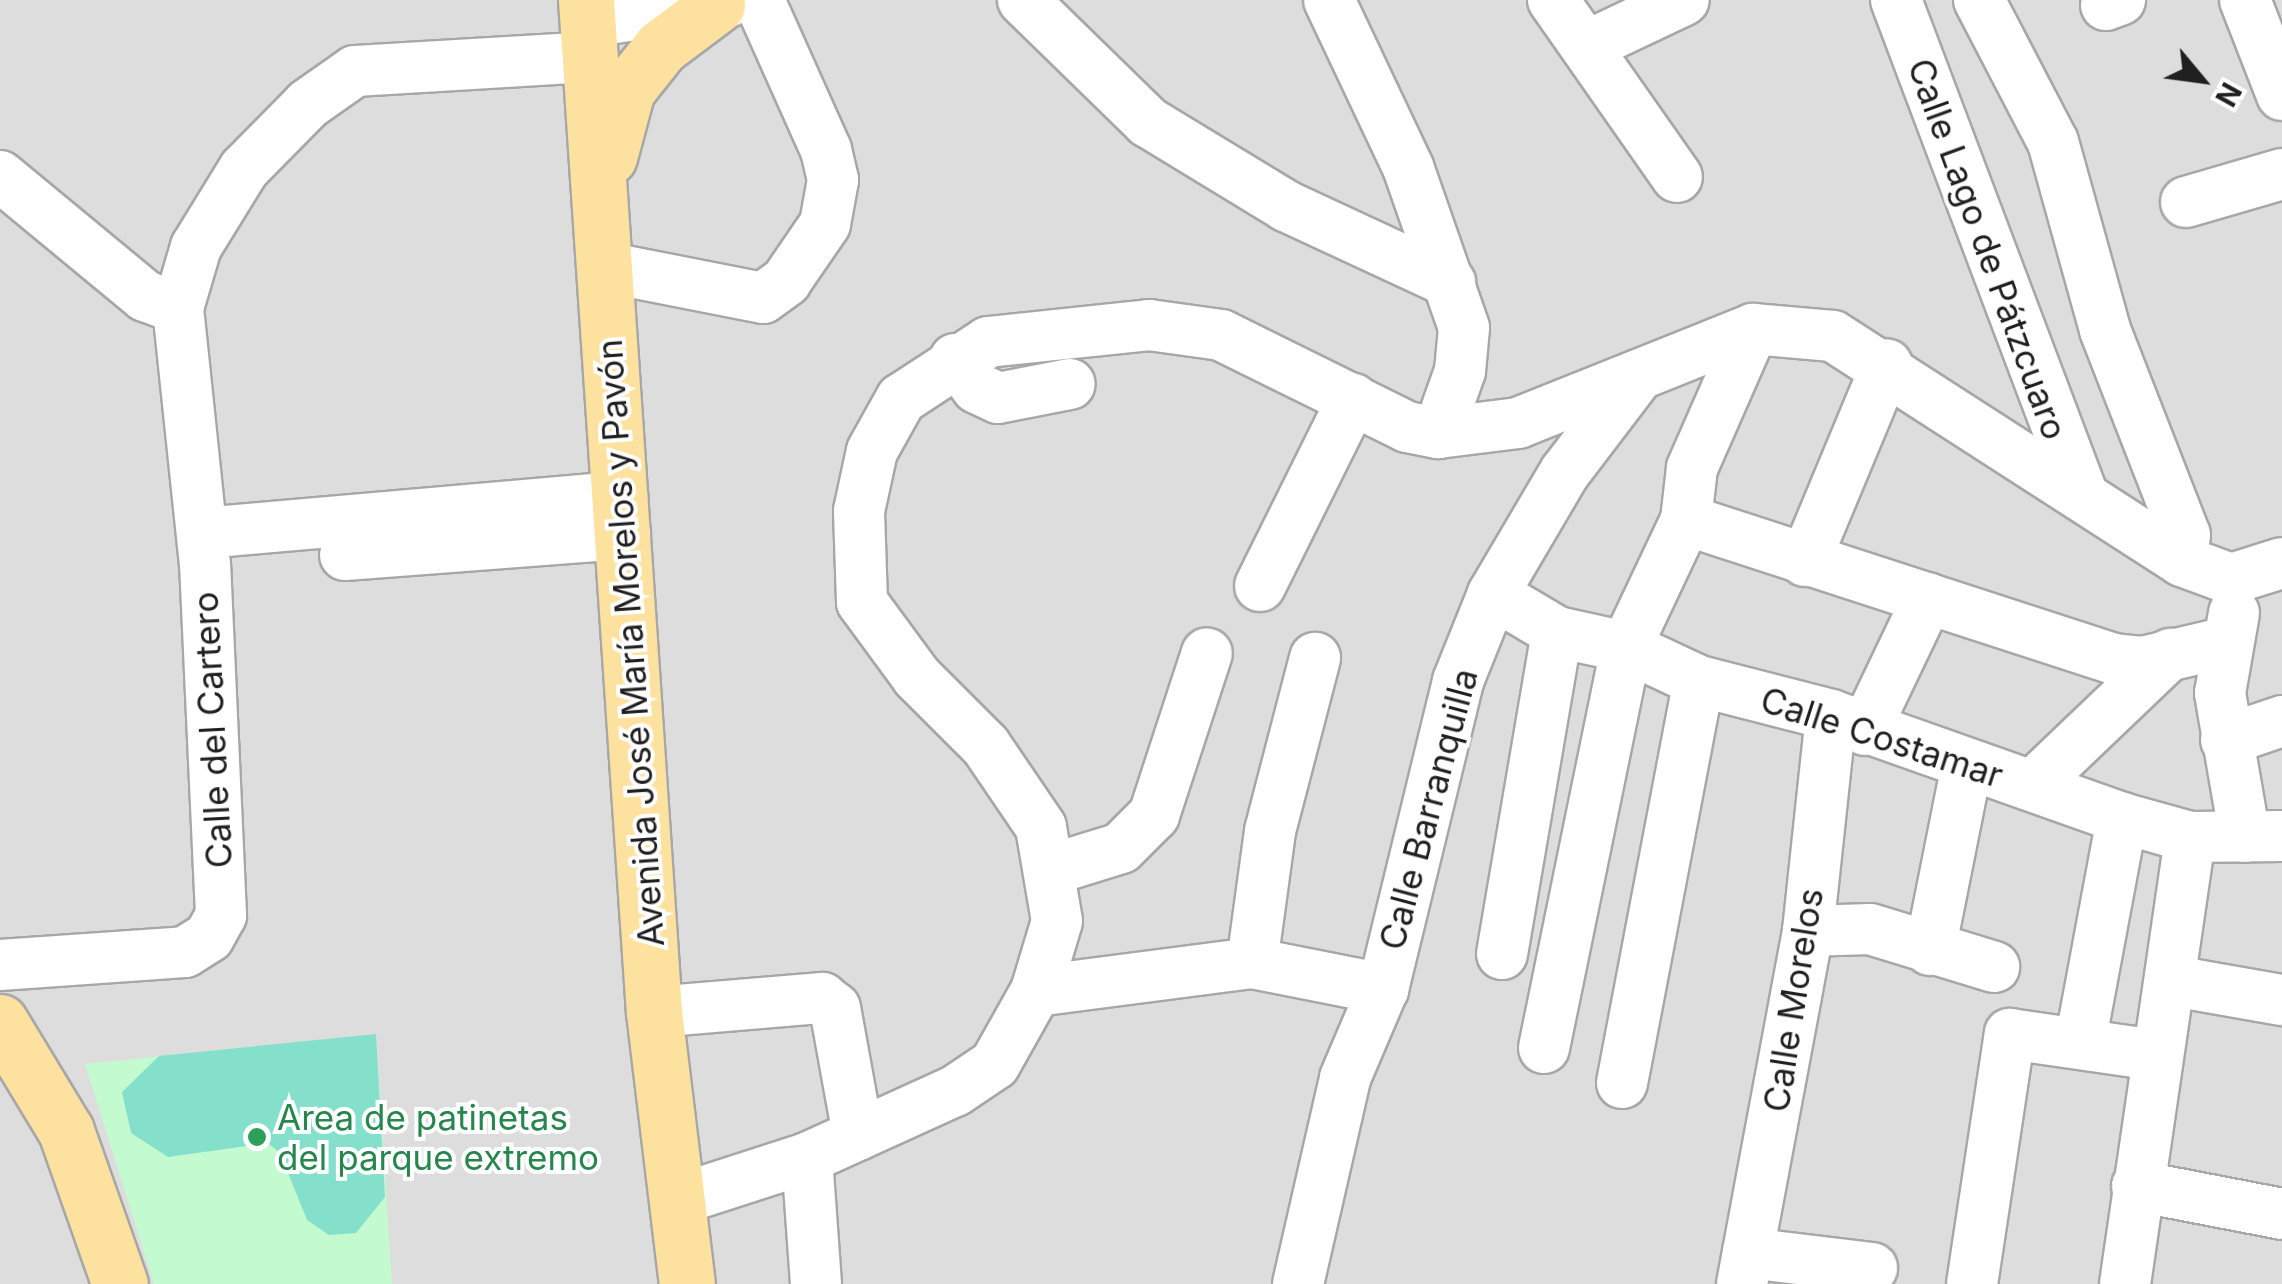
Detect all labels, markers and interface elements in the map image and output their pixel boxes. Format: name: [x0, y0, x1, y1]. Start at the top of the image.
north arrow: [2152, 30, 2252, 130]
street label: Calle Lago de Pátzcuaro: [1900, 53, 2076, 445]
text: N: [2208, 77, 2248, 112]
street label: Avenida José María Morelos y Pavón: [588, 338, 672, 948]
street label: Calle del Cartero: [184, 591, 240, 869]
street label: Calle Barranquilla: [1370, 664, 1486, 954]
street label: Calle Costamar: [1756, 678, 2008, 796]
street label: Calle Morelos: [1755, 885, 1831, 1115]
place label: Area de patinetas del parque extremo: [277, 1096, 599, 1178]
marker: Area de patinetas del parque extremo: [246, 1126, 268, 1148]

